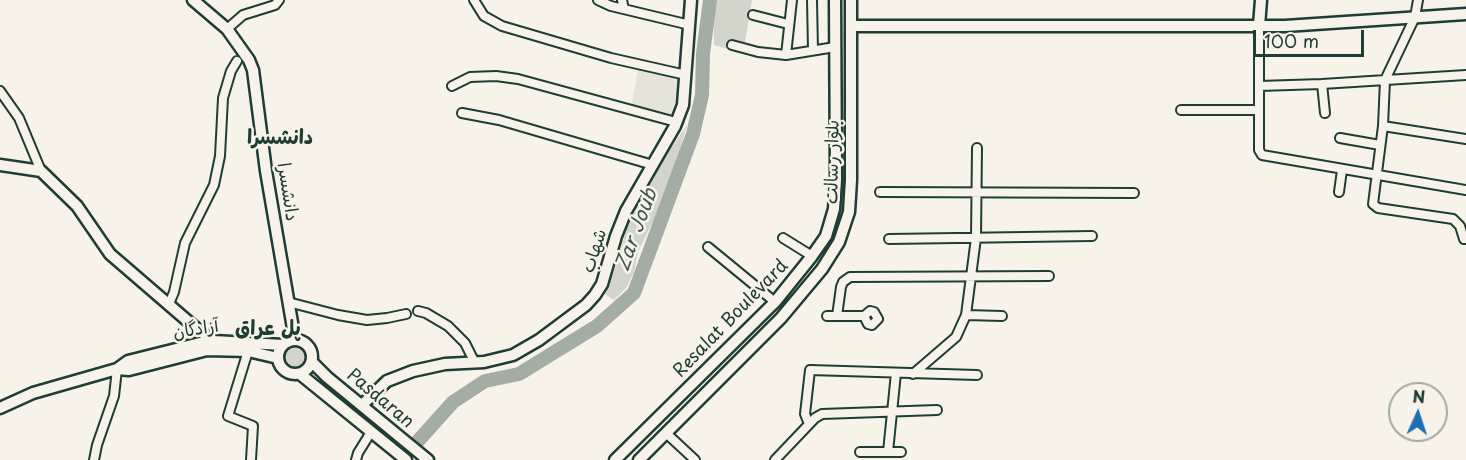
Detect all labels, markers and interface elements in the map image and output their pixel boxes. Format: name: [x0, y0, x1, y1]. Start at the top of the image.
scale bar: [1256, 18, 1367, 56]
text: 100 m: [1264, 27, 1319, 54]
street label: بلوار رسالت: [821, 120, 845, 204]
district label: دانشسرا: [247, 126, 313, 150]
street label: دانشسرا: [272, 161, 302, 223]
water label: Zar Joub: [611, 185, 663, 275]
street label: شهاب: [578, 226, 612, 276]
street label: Resalat Boulevard: [669, 256, 793, 382]
street label: آزادگان: [172, 316, 220, 344]
district label: پل عراق: [235, 317, 301, 341]
street label: Pasdaran: [342, 365, 418, 433]
north arrow: [1388, 382, 1448, 442]
text: N: [1412, 384, 1426, 408]

